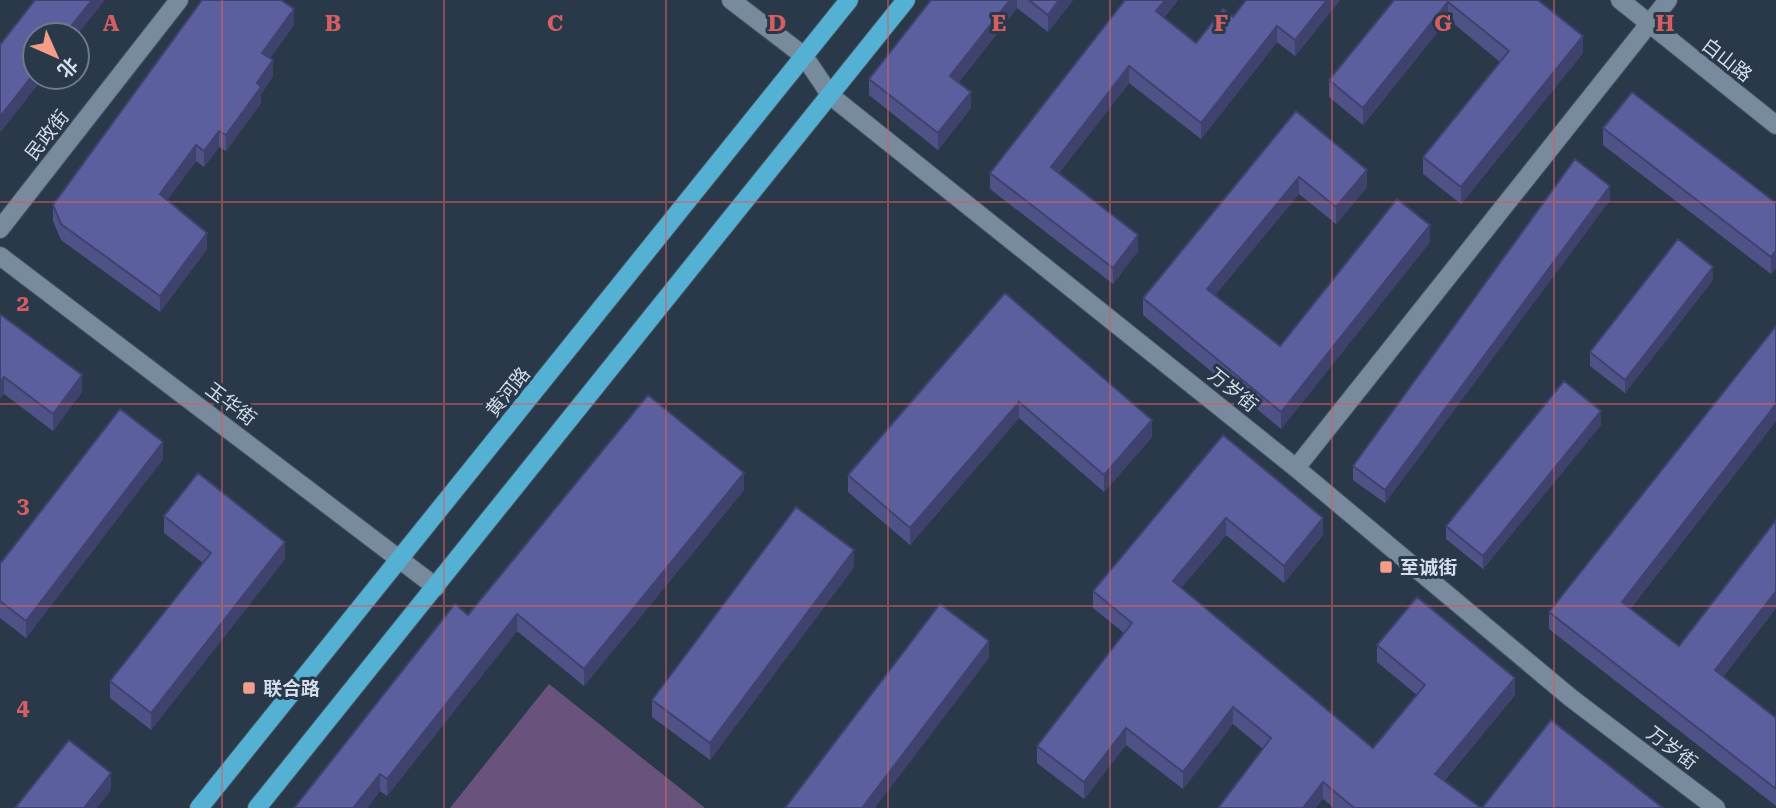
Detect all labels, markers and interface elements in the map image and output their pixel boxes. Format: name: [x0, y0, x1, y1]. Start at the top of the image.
text: A: [103, 10, 120, 37]
text: B: [325, 10, 341, 37]
text: C: [547, 10, 563, 37]
text: D: [768, 10, 786, 37]
text: E: [992, 10, 1006, 37]
text: F: [1214, 10, 1228, 37]
text: G: [1434, 10, 1452, 37]
text: H: [1656, 10, 1675, 37]
north arrow: [21, 21, 91, 91]
street label: 白山路: [1697, 33, 1757, 87]
text: 北: [53, 53, 83, 83]
street label: 民政街: [20, 105, 74, 165]
text: 2: [17, 290, 29, 317]
street label: 黄河路: [481, 363, 535, 421]
street label: 万岁街: [1204, 363, 1262, 417]
street label: 玉华街: [201, 378, 261, 430]
text: 3: [17, 492, 30, 519]
place label: 至诚街: [1400, 556, 1457, 579]
marker: 至诚街: [1378, 559, 1394, 575]
place label: 联合路: [263, 677, 320, 700]
marker: 联合路: [241, 680, 257, 696]
text: 4: [17, 694, 30, 721]
street label: 万岁街: [1642, 722, 1702, 774]

